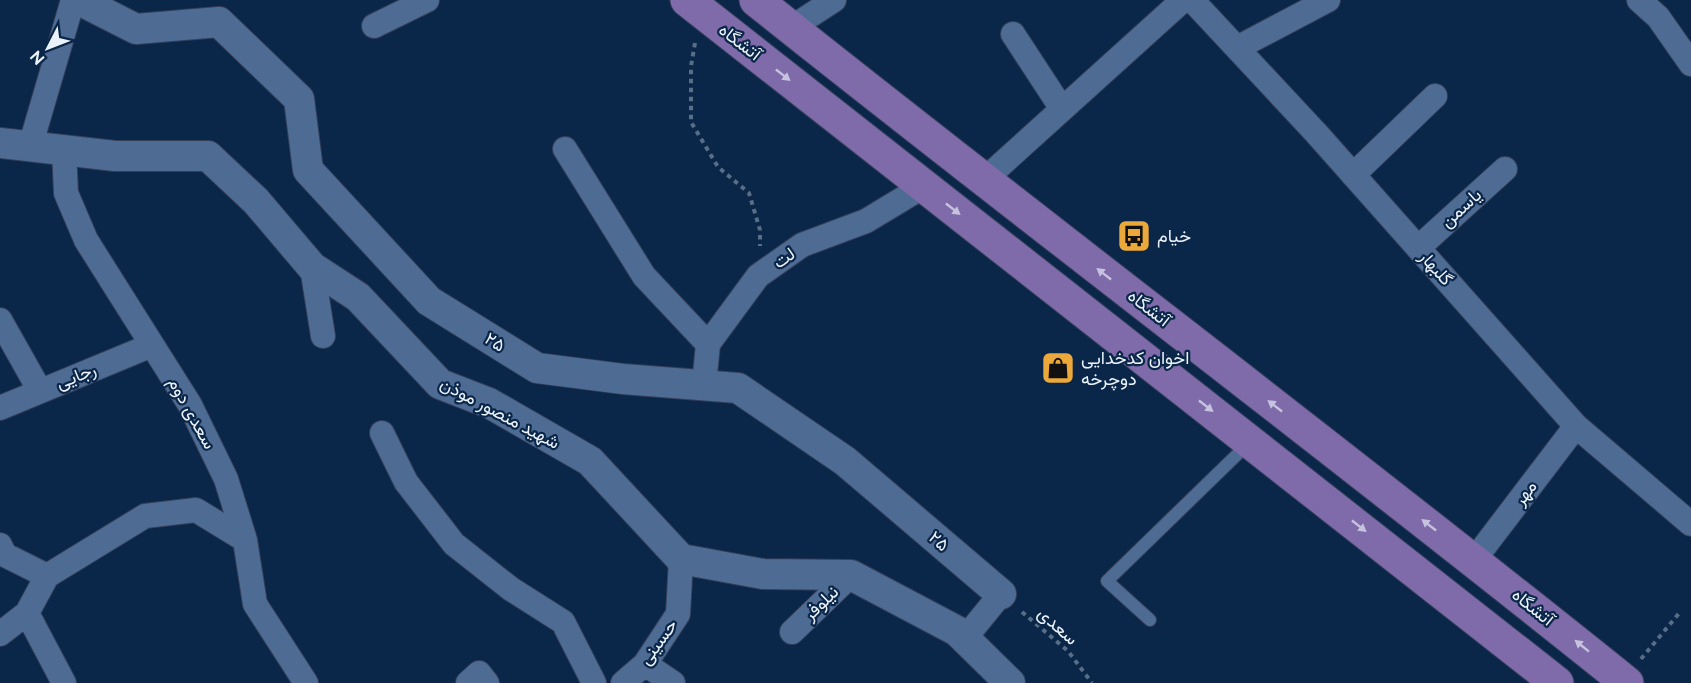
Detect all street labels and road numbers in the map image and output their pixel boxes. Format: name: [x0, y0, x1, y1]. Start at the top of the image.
street label: آتشگاه: [715, 19, 767, 66]
street label: یاسمن: [1436, 184, 1486, 232]
street label: لت: [769, 243, 799, 272]
street label: گلبهار: [1414, 245, 1457, 290]
street label: آتشگاه: [1124, 285, 1176, 332]
street label: ۲۵: [481, 327, 509, 356]
street label: رجایی: [53, 358, 99, 394]
street label: شهید منصور موذن: [436, 372, 564, 454]
street label: سعدی دوم: [162, 373, 221, 453]
street label: مهر: [1508, 476, 1541, 511]
street label: ۲۵: [925, 526, 954, 555]
street label: نیلوفر: [798, 581, 843, 626]
street label: آتشگاه: [1508, 583, 1560, 631]
street label: سعدی: [1033, 602, 1083, 650]
street label: حسینی: [634, 615, 682, 669]

